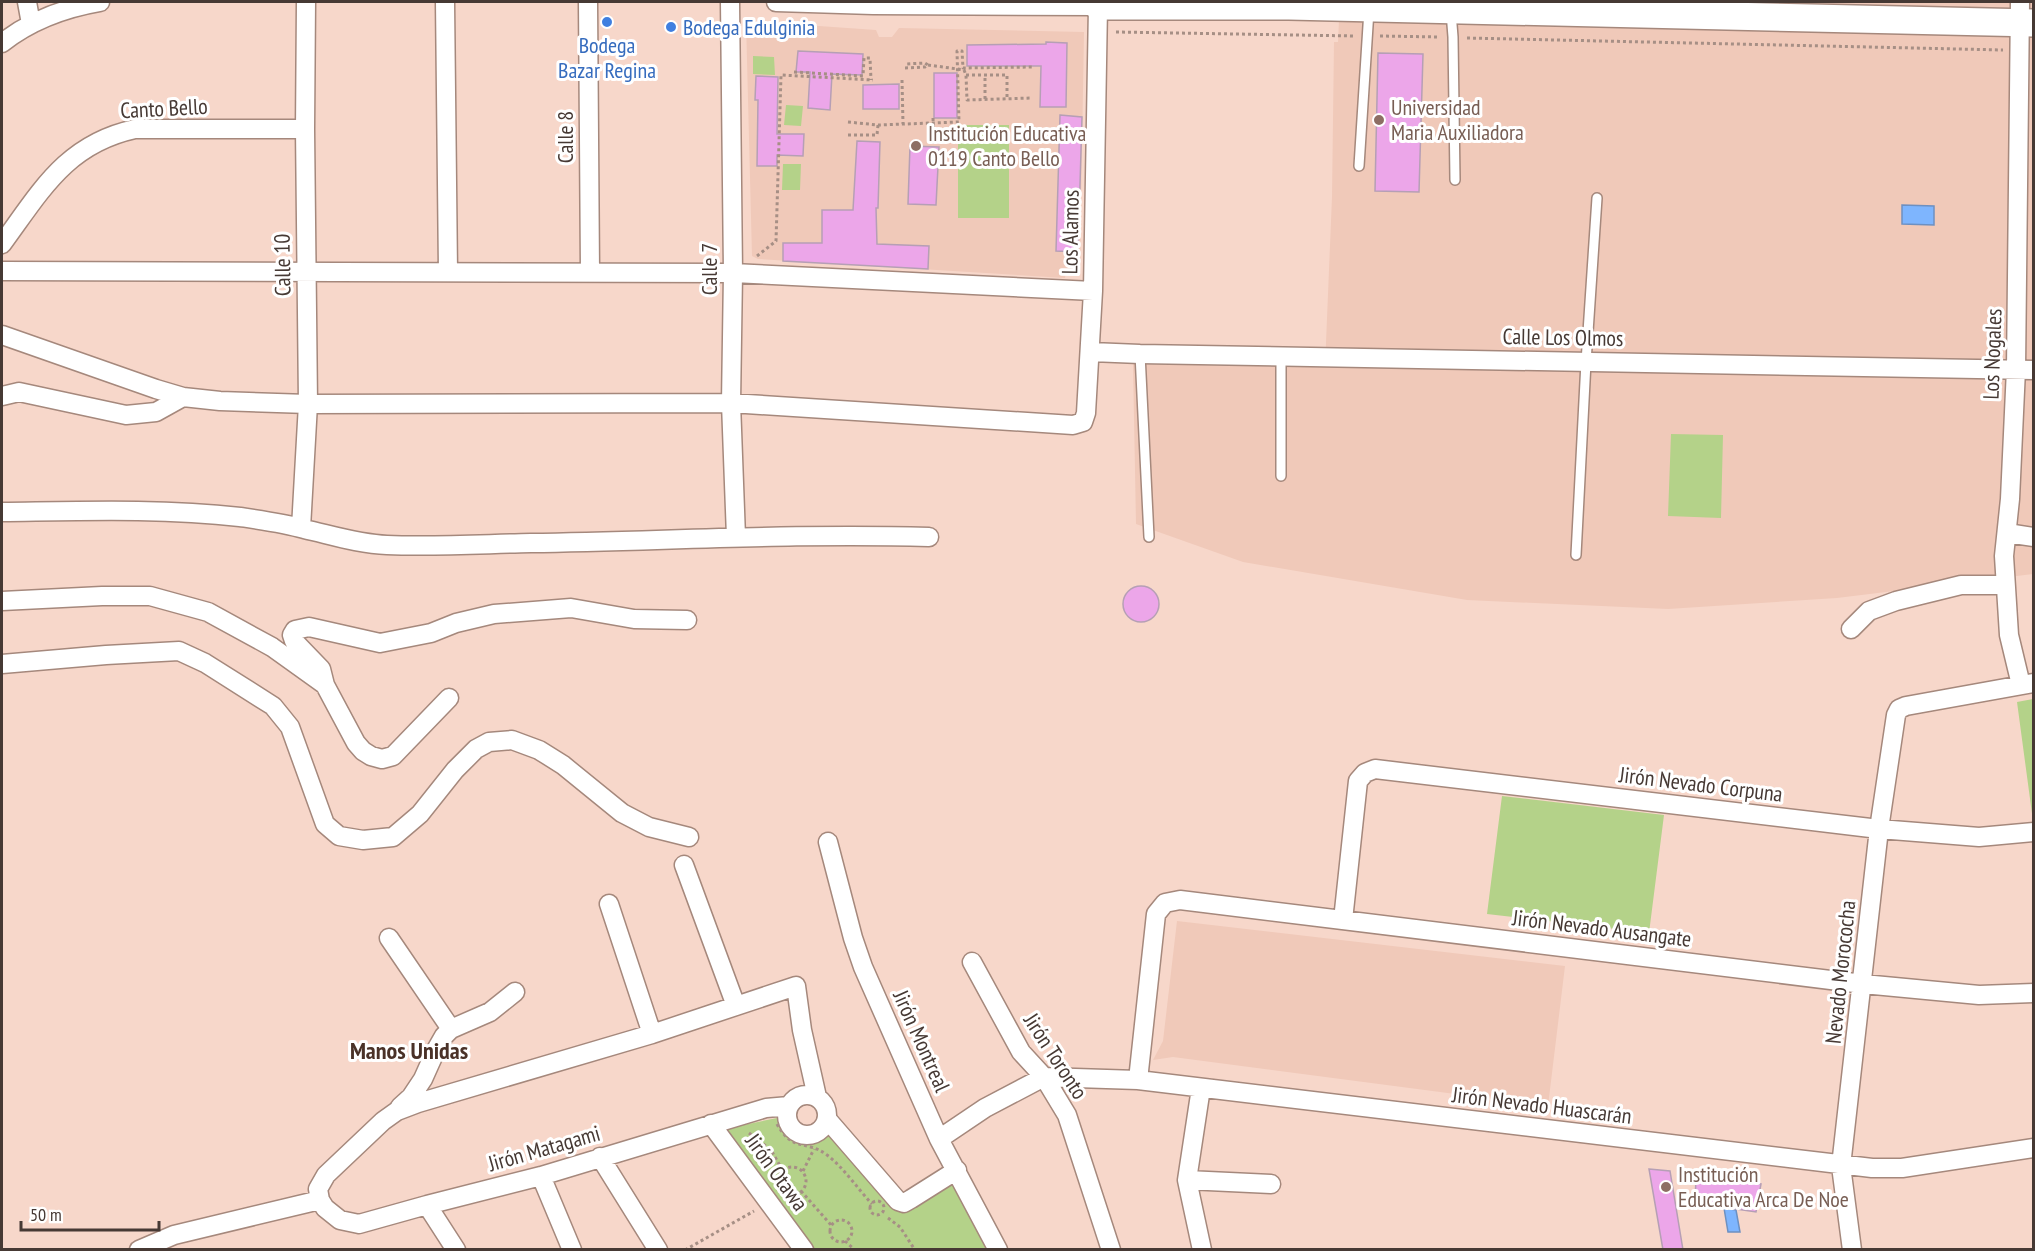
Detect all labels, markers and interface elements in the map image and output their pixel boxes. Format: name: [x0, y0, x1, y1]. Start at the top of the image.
place label: Bodega Edulginia: [683, 13, 815, 41]
marker: Bodega Bazar Regina: [600, 15, 614, 29]
marker: Bodega Edulginia: [664, 20, 678, 34]
place label: Bodega Bazar Regina: [558, 31, 656, 84]
street label: Canto Bello: [120, 92, 208, 124]
place label: Universidad Maria Auxiliadora: [1391, 93, 1524, 146]
street label: Calle 8: [551, 111, 579, 163]
marker: Universidad Maria Auxiliadora: [1372, 113, 1386, 127]
place label: Institución Educativa 0119 Canto Bello: [928, 119, 1086, 172]
marker: Institución Educativa 0119 Canto Bello: [909, 139, 923, 153]
street label: Los Alamos: [1055, 189, 1085, 275]
street label: Calle 10: [267, 233, 297, 296]
street label: Calle 7: [695, 243, 723, 295]
street label: Los Nogales: [1976, 308, 2008, 400]
street label: Calle Los Olmos: [1502, 322, 1624, 352]
street label: Jirón Nevado Corpuna: [1617, 760, 1784, 808]
street label: Nevado Morococha: [1819, 899, 1861, 1045]
street label: Jirón Nevado Ausangate: [1510, 903, 1693, 953]
street label: Jirón Montreal: [887, 985, 957, 1097]
street label: Jirón Toronto: [1017, 1007, 1094, 1104]
district label: Manos Unidas: [350, 1035, 468, 1066]
street label: Jirón Nevado Huascarán: [1450, 1080, 1633, 1130]
street label: Jirón Matagami: [484, 1119, 603, 1178]
street label: Jirón Otawa: [739, 1127, 814, 1216]
place label: Institución Educativa Arca De Noe: [1678, 1160, 1849, 1213]
marker: Institución Educativa Arca De Noe: [1659, 1180, 1673, 1194]
scale bar: [21, 1194, 159, 1232]
text: 50 m: [30, 1203, 62, 1226]

